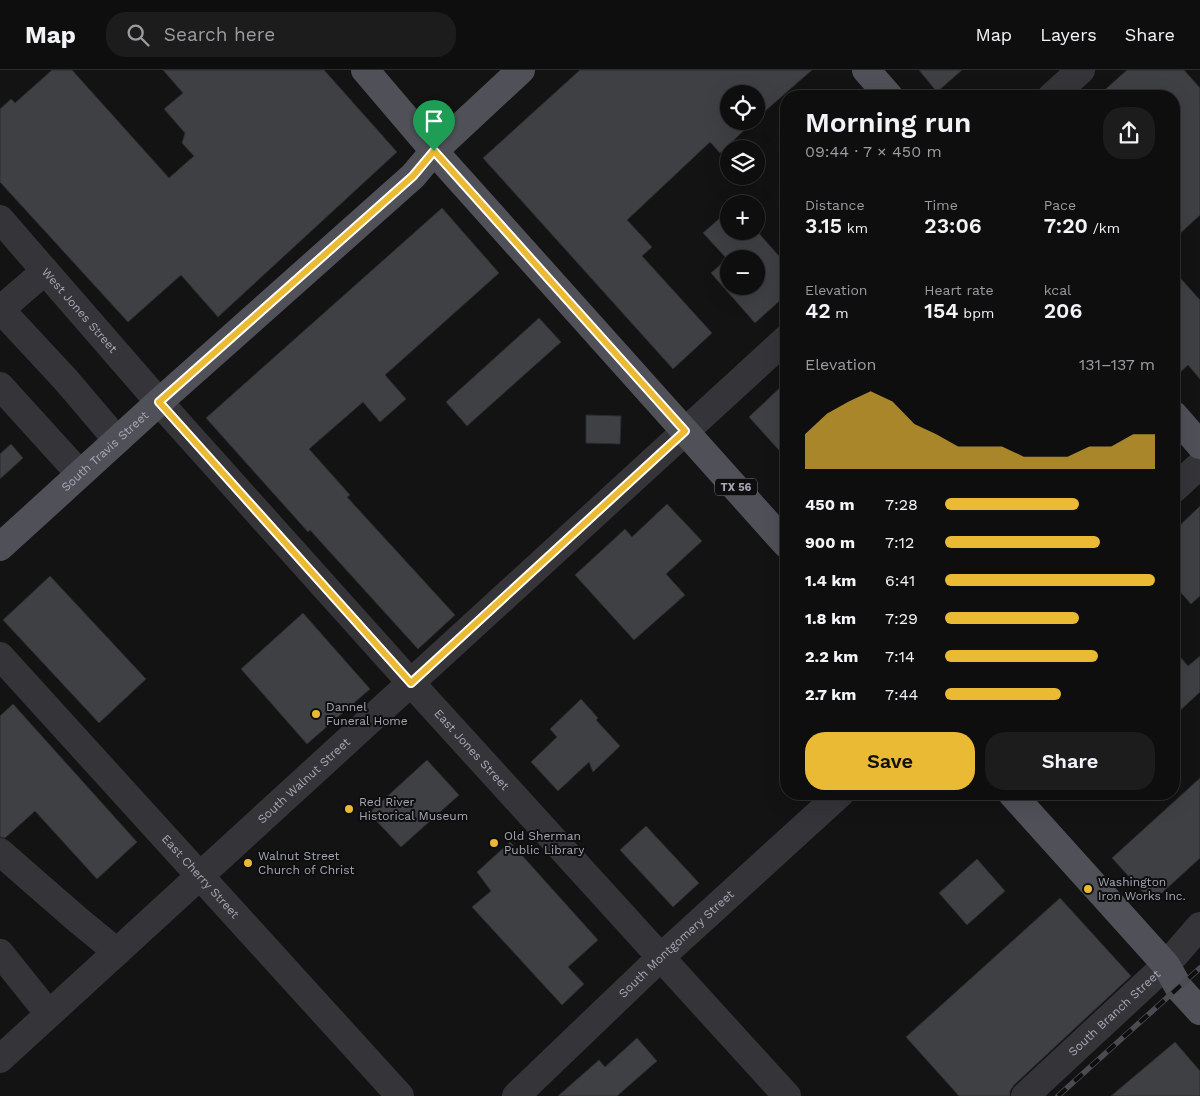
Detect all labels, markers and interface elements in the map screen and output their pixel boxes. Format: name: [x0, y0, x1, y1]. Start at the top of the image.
search box: [106, 12, 456, 57]
text: Map: [25, 21, 76, 49]
icon: search: [124, 21, 152, 49]
text: Search here: [164, 23, 275, 46]
text: Map: [975, 24, 1012, 45]
text: Layers: [1040, 24, 1097, 45]
text: Share: [1125, 24, 1175, 45]
map controls: [720, 85, 765, 295]
button: locate: [720, 85, 765, 130]
pin: [413, 100, 455, 151]
text: Morning run: [805, 106, 971, 139]
icon: arrive: [420, 107, 448, 135]
button: share: [1103, 107, 1155, 159]
button: layers: [720, 140, 765, 185]
text: 09:44 · 7 × 450 m: [805, 142, 942, 161]
button: +: [720, 195, 765, 240]
text: Distance: [805, 197, 865, 213]
text: Time: [924, 197, 958, 213]
text: Pace: [1044, 197, 1076, 213]
text: 3.15: [805, 213, 842, 238]
text: 23:06: [924, 213, 982, 238]
text: 7:20: [1044, 213, 1088, 238]
text: km: [842, 220, 868, 236]
text: /km: [1088, 220, 1120, 236]
button: −: [720, 250, 765, 295]
street label: West Jones Street: [39, 265, 120, 356]
text: Elevation: [805, 282, 868, 298]
text: Heart rate: [924, 282, 994, 298]
text: kcal: [1044, 282, 1071, 298]
text: 42: [805, 298, 831, 323]
text: 154: [924, 298, 959, 323]
text: 206: [1044, 298, 1082, 323]
text: m: [831, 305, 849, 321]
text: bpm: [959, 305, 994, 321]
text: Elevation: [805, 355, 876, 374]
text: 131–137 m: [1079, 355, 1155, 374]
street label: South Travis Street: [59, 408, 151, 494]
road number: TX 56: [715, 478, 757, 496]
text: 450 m: [805, 495, 855, 514]
text: 7:28: [885, 495, 918, 514]
text: 900 m: [805, 533, 855, 552]
text: 7:12: [885, 533, 914, 552]
text: 1.4 km: [805, 571, 856, 590]
text: 6:41: [885, 571, 915, 590]
text: 1.8 km: [805, 609, 856, 628]
text: 7:29: [885, 609, 918, 628]
text: 2.2 km: [805, 647, 858, 666]
text: 7:14: [885, 647, 915, 666]
text: 2.7 km: [805, 685, 856, 704]
text: 7:44: [885, 685, 918, 704]
place label: Dannel Funeral Home: [326, 700, 408, 728]
street label: East Jones Street: [431, 706, 512, 793]
marker: Dannel Funeral Home: [310, 708, 322, 720]
button: Save: [805, 732, 975, 790]
button: Share: [985, 732, 1155, 790]
street label: South Walnut Street: [255, 735, 353, 826]
place label: Red River Historical Museum: [359, 795, 468, 823]
marker: Red River Historical Museum: [343, 803, 355, 815]
place label: Old Sherman Public Library: [504, 829, 585, 857]
street label: East Cherry Street: [159, 832, 242, 921]
marker: Old Sherman Public Library: [488, 837, 500, 849]
place label: Walnut Street Church of Christ: [258, 849, 355, 877]
marker: Walnut Street Church of Christ: [242, 857, 254, 869]
place label: Washington Iron Works Inc.: [1098, 875, 1186, 903]
marker: Washington Iron Works Inc.: [1082, 883, 1094, 895]
street label: South Montgomery Street: [616, 887, 737, 1001]
street label: South Branch Street: [1066, 967, 1163, 1059]

